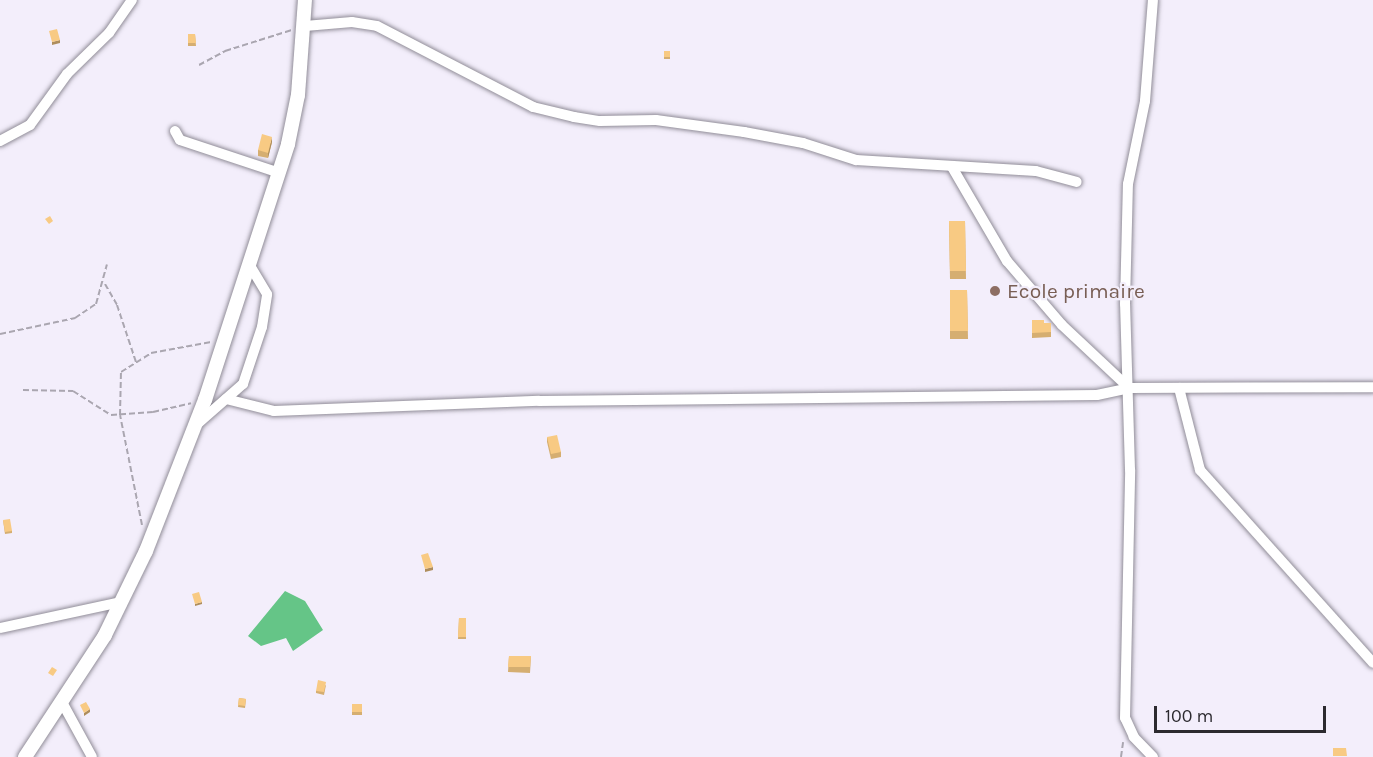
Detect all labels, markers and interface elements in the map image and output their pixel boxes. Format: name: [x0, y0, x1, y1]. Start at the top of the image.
place label: Ecole primaire: [1007, 278, 1145, 304]
marker: Ecole primaire: [988, 284, 1002, 298]
scale bar: [1157, 694, 1330, 732]
text: 100 m: [1165, 705, 1213, 727]

